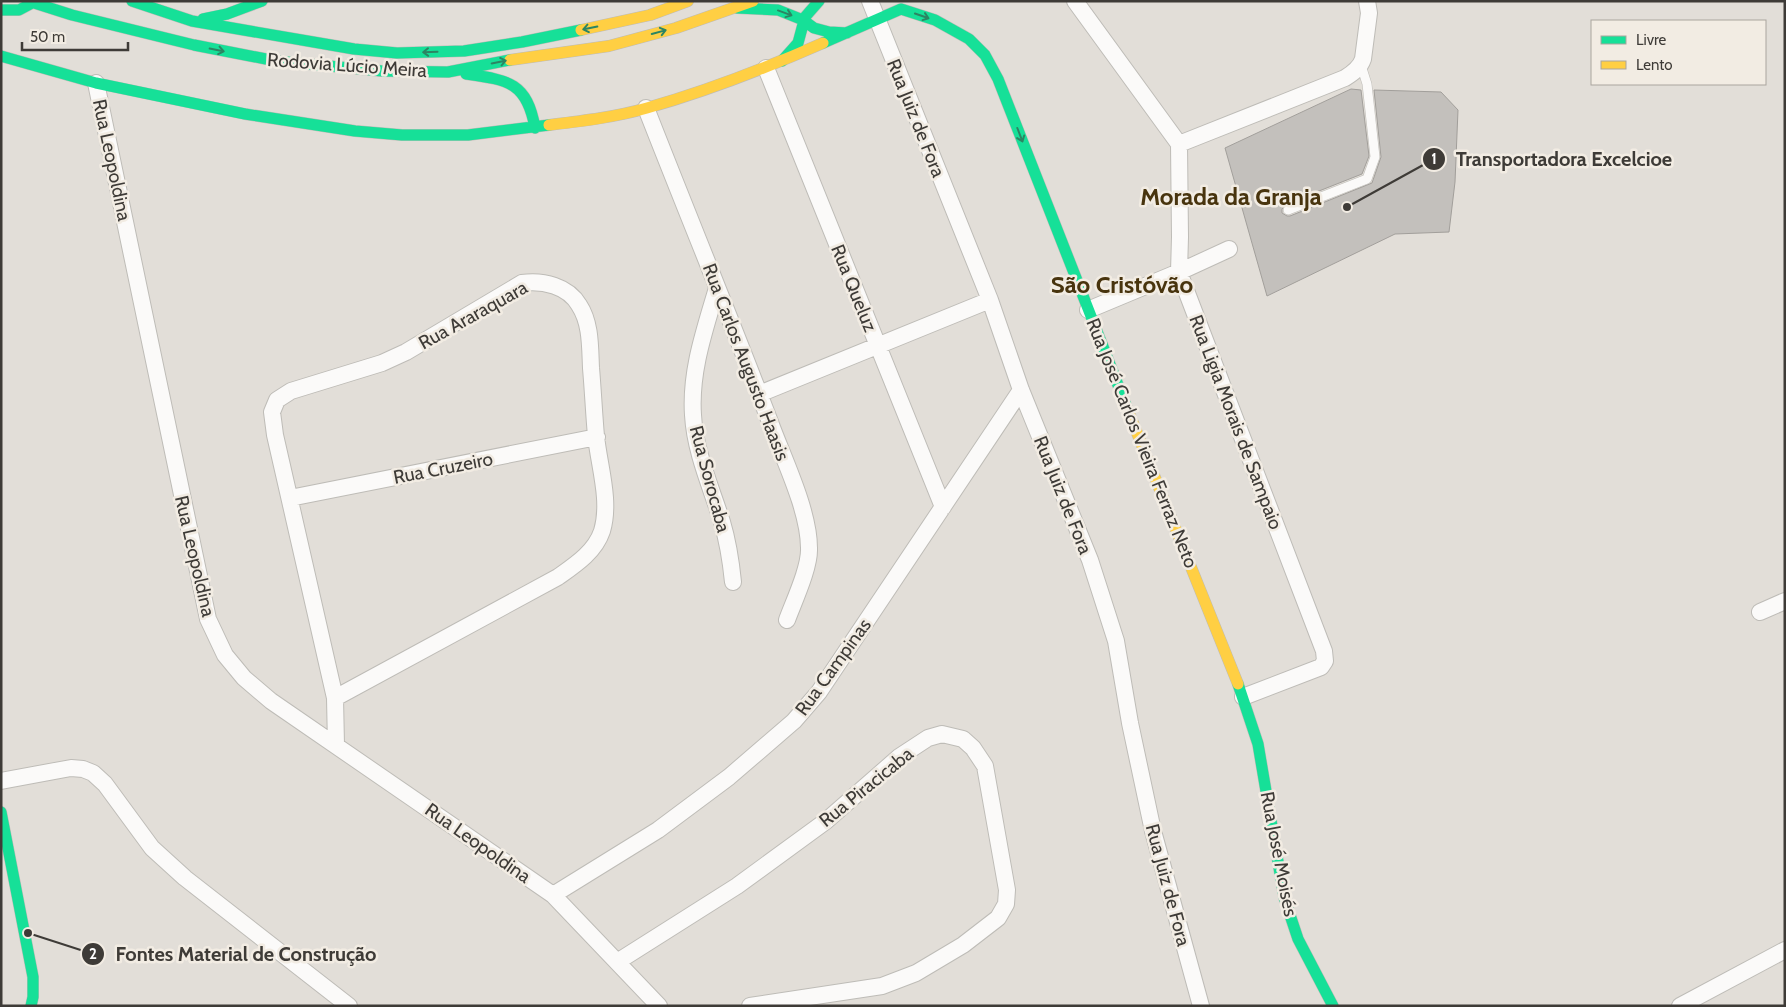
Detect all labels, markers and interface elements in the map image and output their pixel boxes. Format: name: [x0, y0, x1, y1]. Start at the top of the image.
one-way arrow: [777, 9, 792, 18]
one-way arrow: [914, 11, 930, 21]
scale bar: [22, 20, 129, 52]
legend: [1591, 20, 1766, 85]
one-way arrow: [583, 24, 599, 34]
one-way arrow: [650, 27, 666, 36]
text: 50 m: [30, 28, 65, 46]
text: Livre: [1636, 31, 1667, 49]
one-way arrow: [208, 45, 224, 55]
one-way arrow: [422, 47, 438, 57]
street label: Rodovia Lúcio Meira: [266, 48, 428, 82]
one-way arrow: [491, 56, 507, 66]
street label: Rua Juiz de Fora: [882, 56, 950, 180]
text: Lento: [1636, 56, 1673, 74]
street label: Rua Leopoldina: [88, 97, 136, 223]
one-way arrow: [1015, 127, 1025, 142]
callout: Transportadora Excelcioe: [1421, 141, 1682, 176]
text: Transportadora Excelcioe: [1456, 147, 1672, 171]
text: 1: [1431, 150, 1437, 168]
district label: Morada da Granja: [1140, 182, 1322, 211]
street label: Rua Queluz: [826, 241, 882, 335]
street label: Rua Carlos Augusto Haasis: [698, 260, 794, 464]
district label: São Cristóvão: [1051, 270, 1194, 299]
street label: Rua Araraquara: [415, 276, 531, 354]
street label: Rua Ligia Morais de Sampaio: [1184, 312, 1288, 532]
street label: Rua José Carlos Vieira Ferraz Neto: [1081, 315, 1203, 571]
street label: Rua Sorocaba: [685, 423, 735, 535]
street label: Rua Juiz de Fora: [1029, 433, 1097, 557]
street label: Rua Cruzeiro: [391, 447, 495, 489]
street label: Rua Leopoldina: [170, 493, 220, 619]
street label: Rua Campinas: [790, 614, 876, 720]
street label: Rua Piracicaba: [814, 742, 918, 832]
street label: Rua José Moisés: [1256, 790, 1302, 918]
street label: Rua Leopoldina: [421, 798, 535, 888]
street label: Rua Juiz de Fora: [1141, 821, 1195, 949]
callout: Fontes Material de Construção: [81, 937, 387, 972]
text: Fontes Material de Construção: [116, 942, 376, 966]
text: 2: [89, 945, 97, 963]

